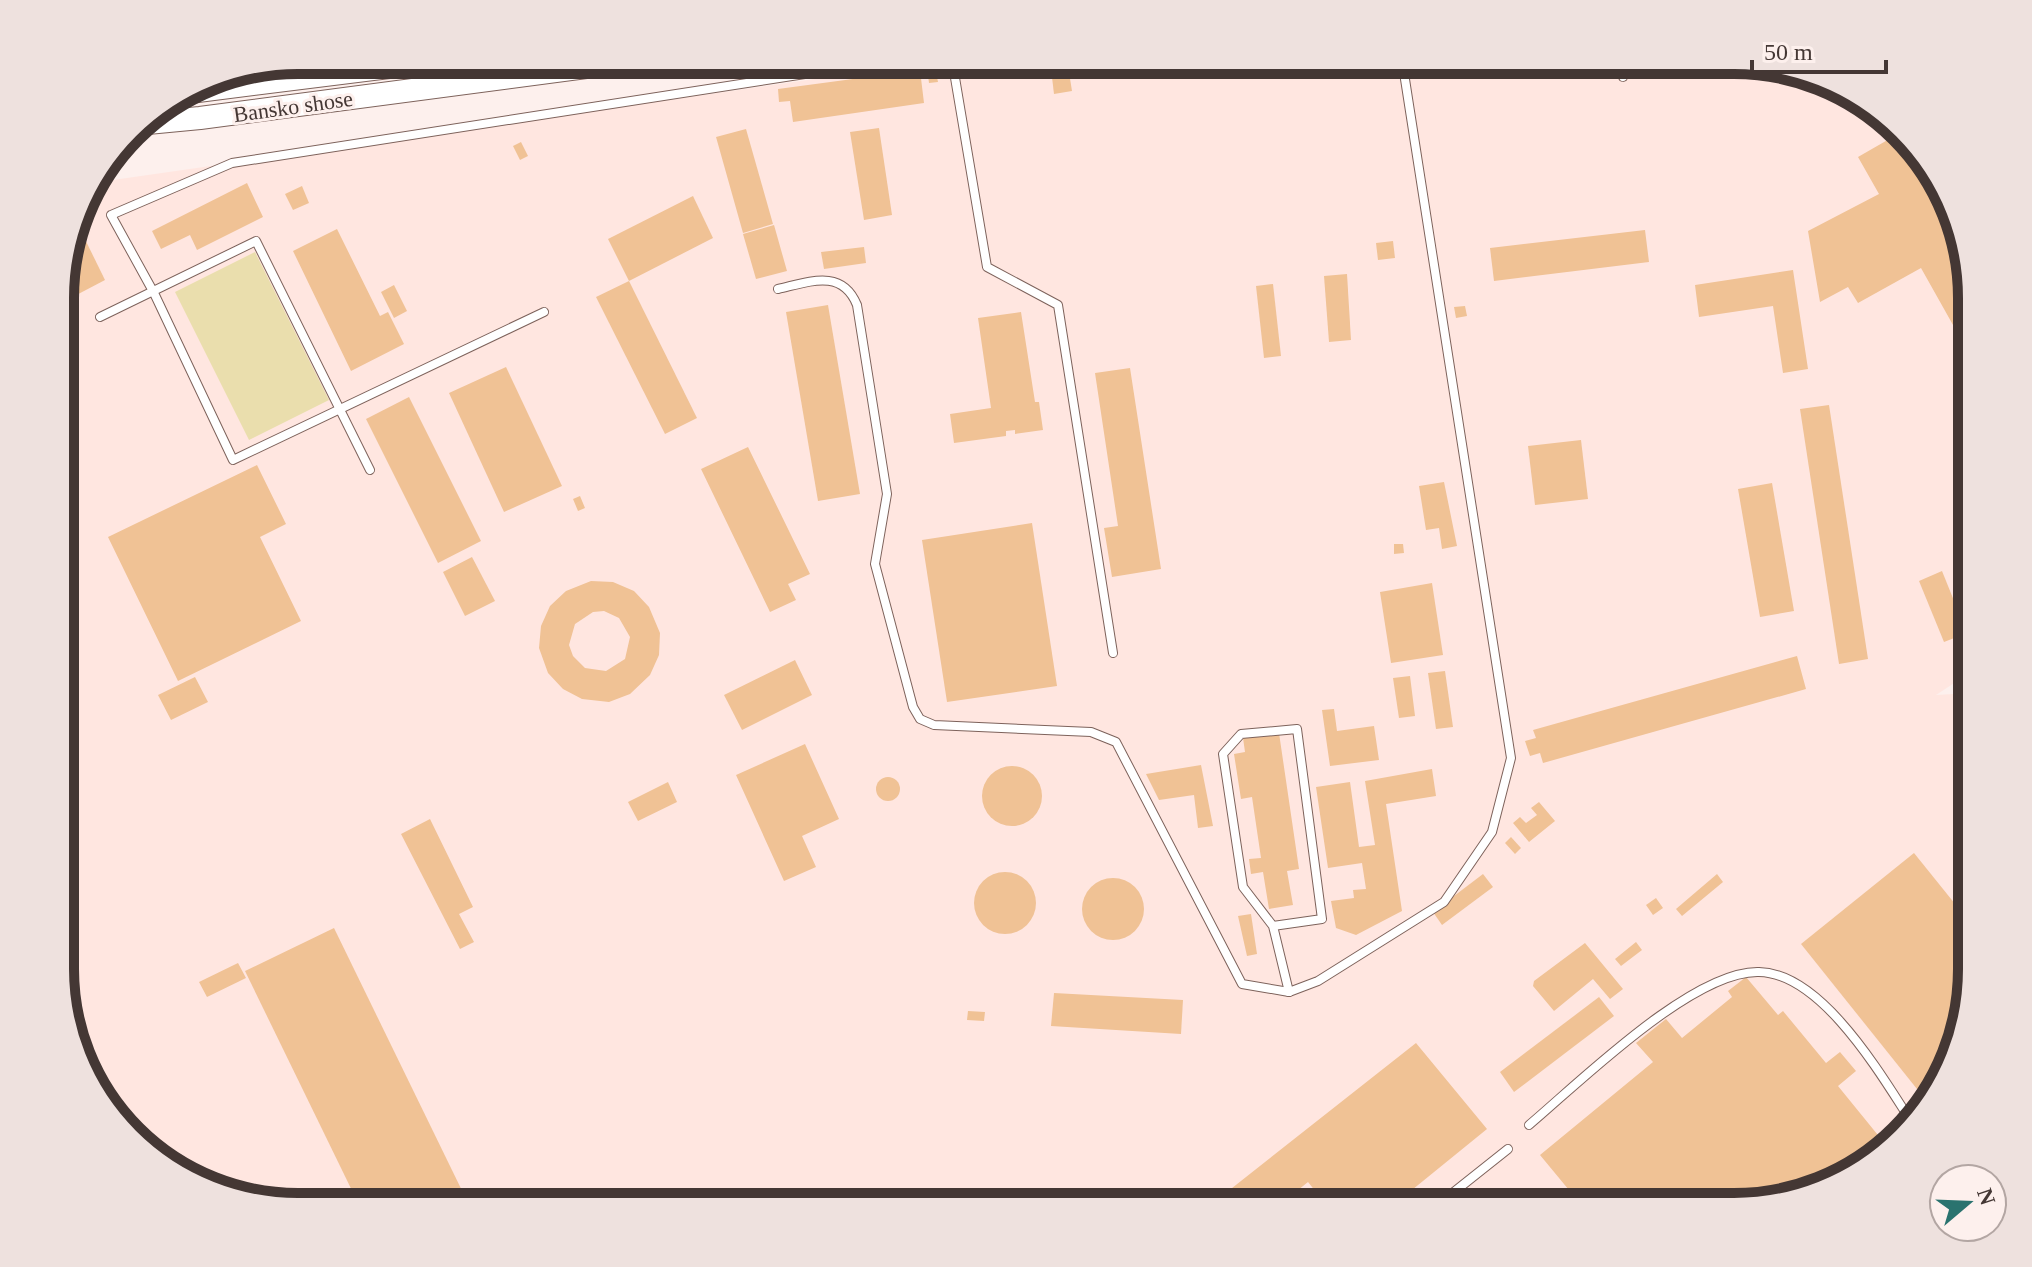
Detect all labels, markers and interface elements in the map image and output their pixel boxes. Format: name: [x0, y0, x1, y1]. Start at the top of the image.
scale bar: [1752, 24, 1886, 74]
text: 50 m: [1764, 39, 1813, 65]
street label: Bansko shose: [232, 86, 354, 127]
north arrow: [1928, 1163, 2008, 1243]
text: N: [1972, 1185, 2001, 1208]

